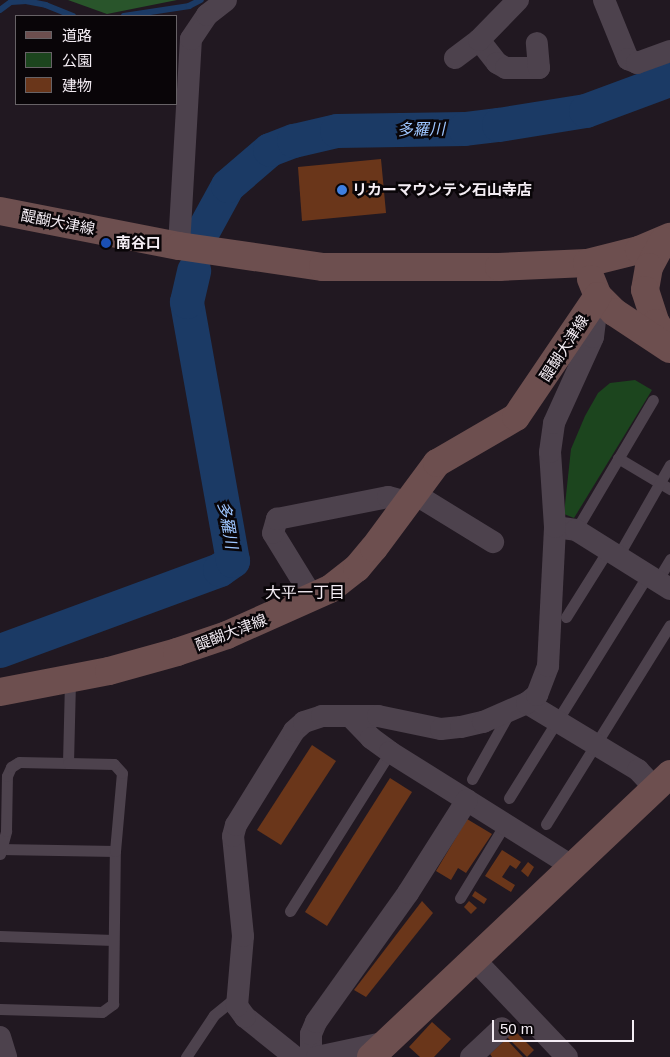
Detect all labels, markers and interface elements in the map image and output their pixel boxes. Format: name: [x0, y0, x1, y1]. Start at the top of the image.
legend: [15, 15, 178, 105]
text: 道路: [62, 27, 92, 44]
text: 公園: [62, 52, 92, 69]
text: 建物: [62, 77, 92, 94]
water label: 多羅川: [397, 120, 445, 140]
place label: リカーマウンテン石山寺店: [352, 181, 532, 199]
marker: リカーマウンテン石山寺店: [336, 184, 348, 196]
street label: 醍醐大津線: [19, 206, 97, 238]
place label: 南谷口: [116, 234, 161, 252]
marker: 南谷口: [100, 237, 112, 249]
street label: 醍醐大津線: [536, 312, 592, 384]
water label: 多羅川: [213, 500, 241, 550]
district label: 大平一丁目: [265, 583, 345, 603]
street label: 醍醐大津線: [193, 610, 269, 654]
scale bar: [495, 1010, 638, 1042]
text: 50 m: [500, 1020, 533, 1037]

